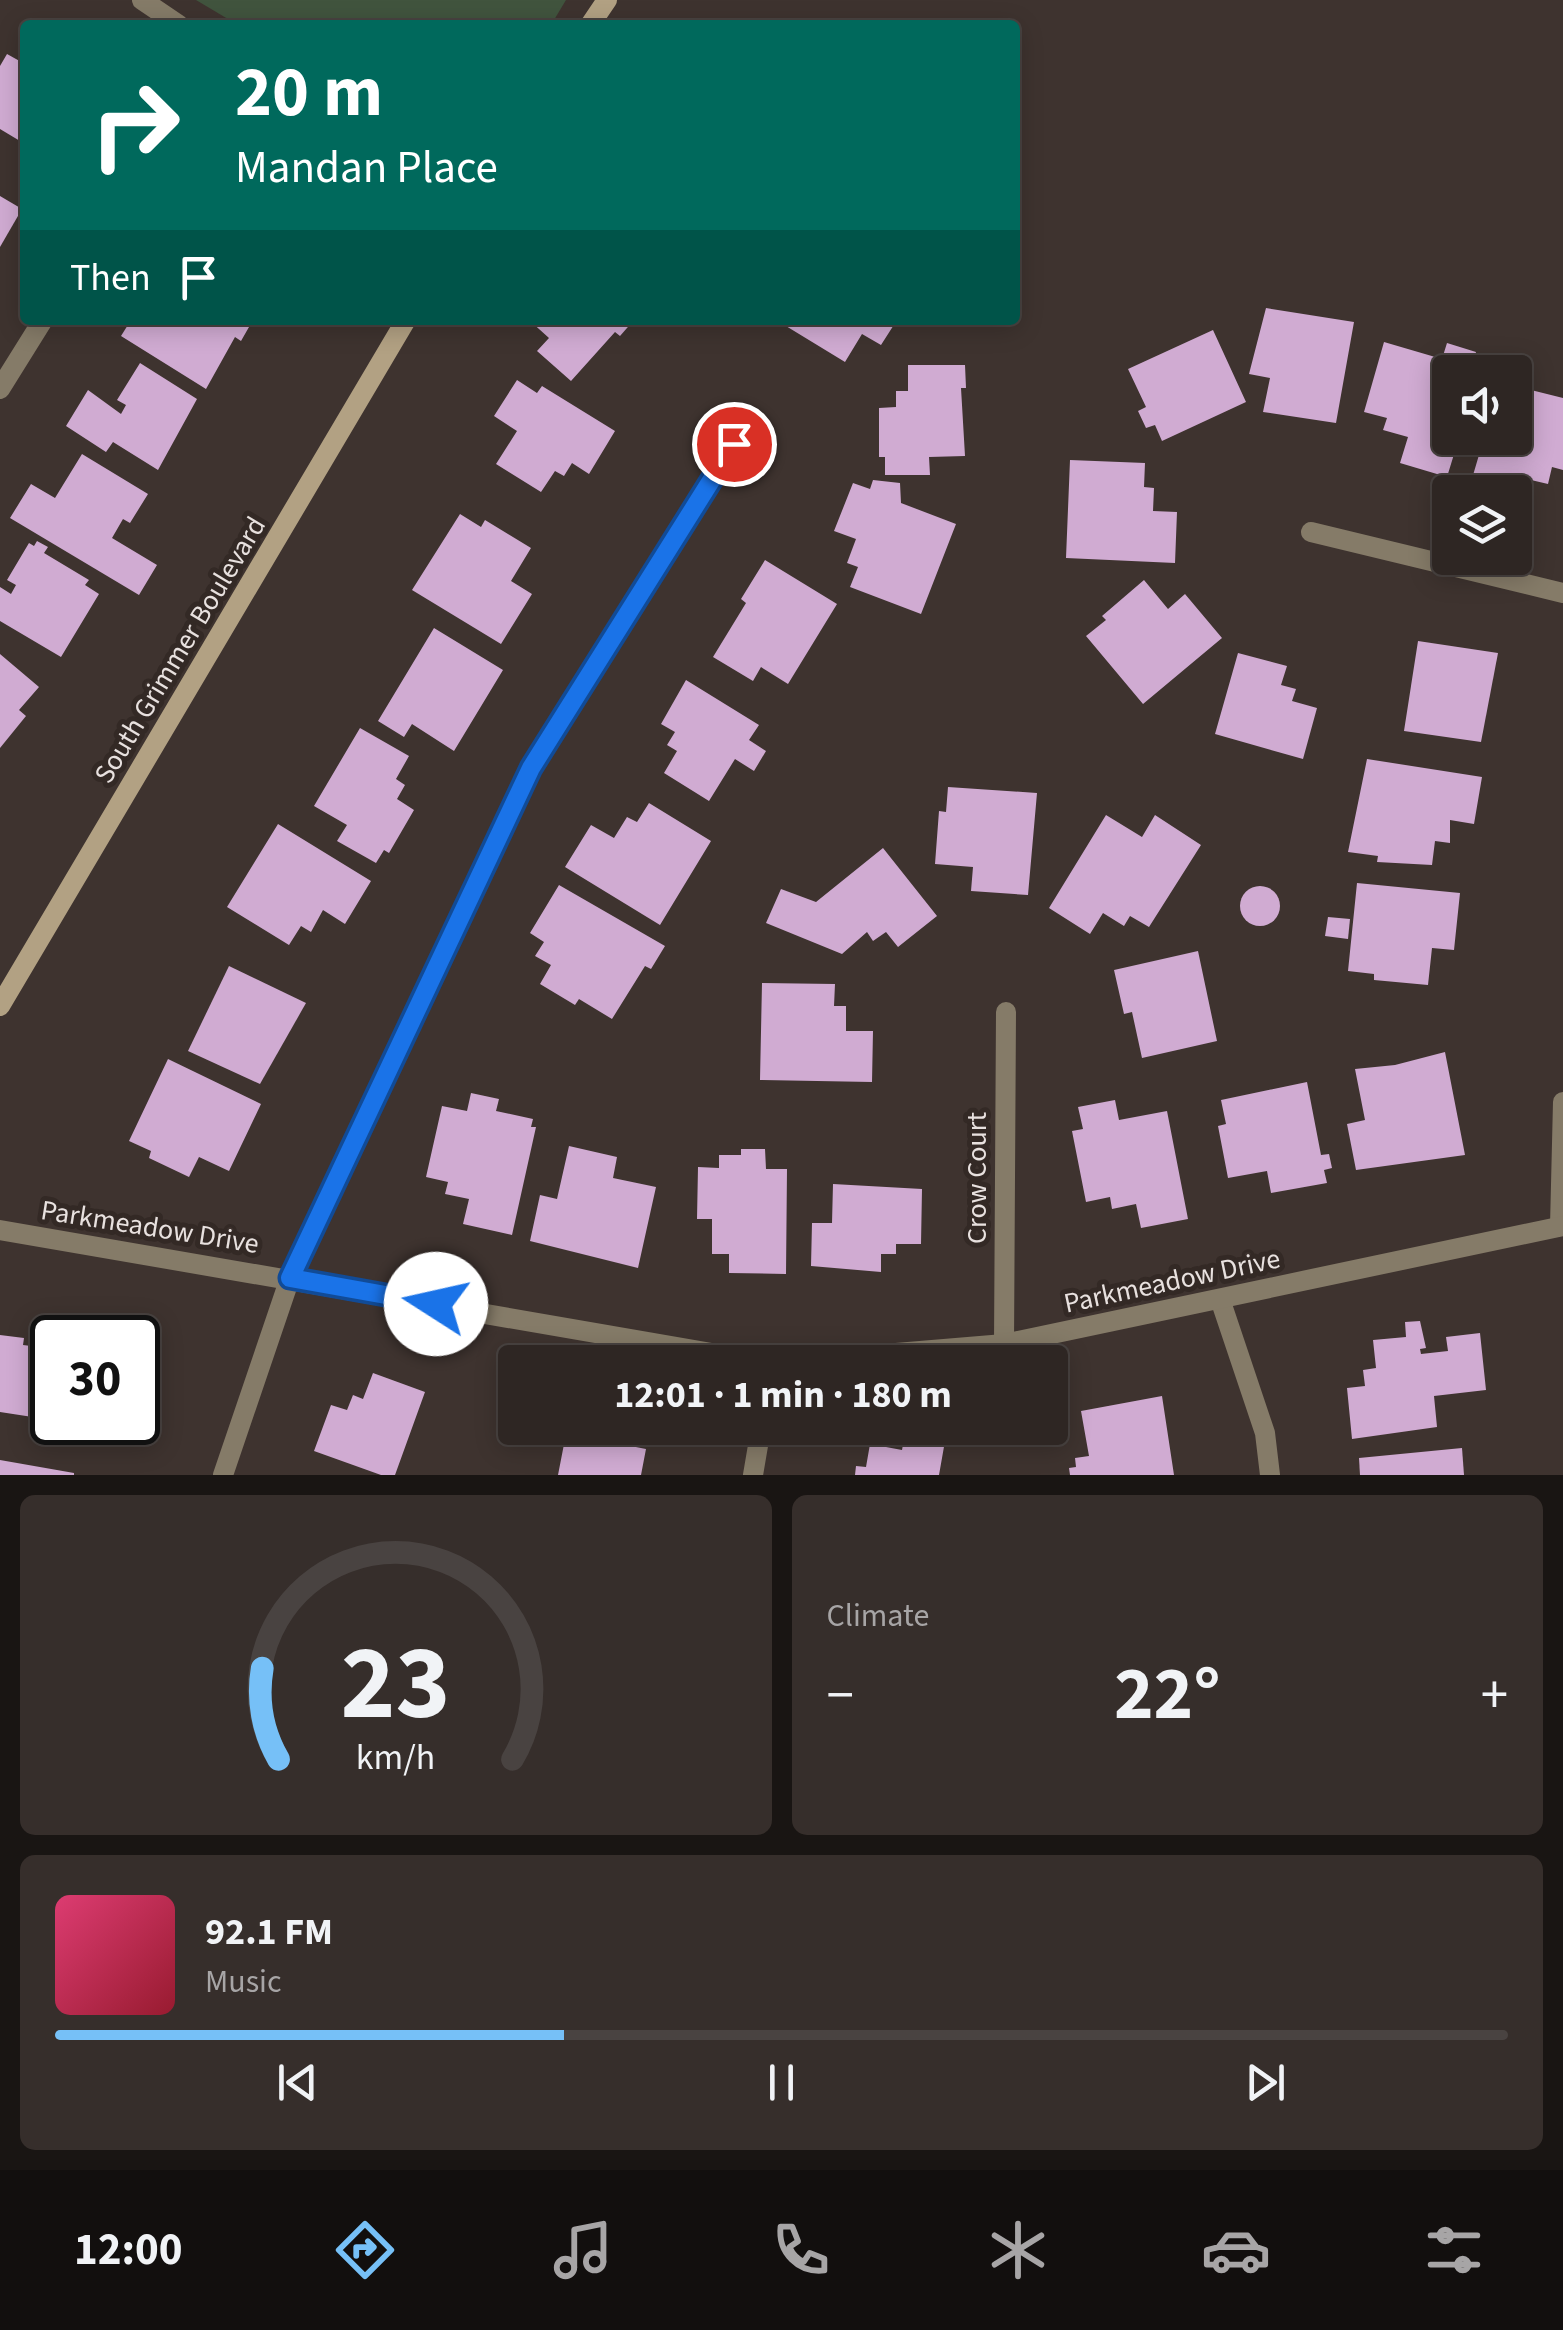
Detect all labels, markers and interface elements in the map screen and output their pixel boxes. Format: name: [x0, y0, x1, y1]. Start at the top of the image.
text: 20 m: [235, 43, 383, 143]
icon: right: [70, 60, 200, 190]
text: Mandan Place: [235, 136, 498, 200]
icon: arrive: [171, 250, 226, 305]
text: Then: [70, 251, 151, 305]
map controls: [1432, 355, 1532, 575]
button: sound: [1432, 355, 1532, 455]
pin: [692, 402, 777, 487]
icon: arrive: [707, 417, 762, 472]
button: layers: [1432, 475, 1532, 575]
street label: South Grimmer Boulevard: [84, 509, 276, 791]
street label: Crow Court: [957, 1112, 997, 1244]
street label: Parkmeadow Drive: [38, 1190, 262, 1264]
street label: Parkmeadow Drive: [1060, 1239, 1284, 1323]
position arrow: [384, 1252, 488, 1356]
speed limit sign: 30: [30, 1315, 160, 1445]
text: 12:01 · 1 min · 180 m: [614, 1368, 952, 1422]
text: Climate: [827, 1593, 929, 1639]
text: 23: [341, 1611, 451, 1759]
text: 22°: [1114, 1641, 1221, 1748]
text: −: [827, 1657, 854, 1735]
text: +: [1481, 1657, 1508, 1735]
text: km/h: [356, 1732, 435, 1783]
text: 92.1 FM: [205, 1905, 333, 1959]
text: Music: [205, 1959, 282, 2005]
icon: previous: [270, 2055, 325, 2110]
icon: pause: [754, 2055, 809, 2110]
icon: next: [1238, 2055, 1293, 2110]
icon: directions: [330, 2215, 400, 2285]
icon: music: [548, 2215, 618, 2285]
icon: phone: [766, 2215, 836, 2285]
icon: climate: [983, 2215, 1053, 2285]
icon: car: [1201, 2215, 1271, 2285]
icon: filters: [1419, 2215, 1489, 2285]
text: 12:00: [74, 2218, 182, 2282]

